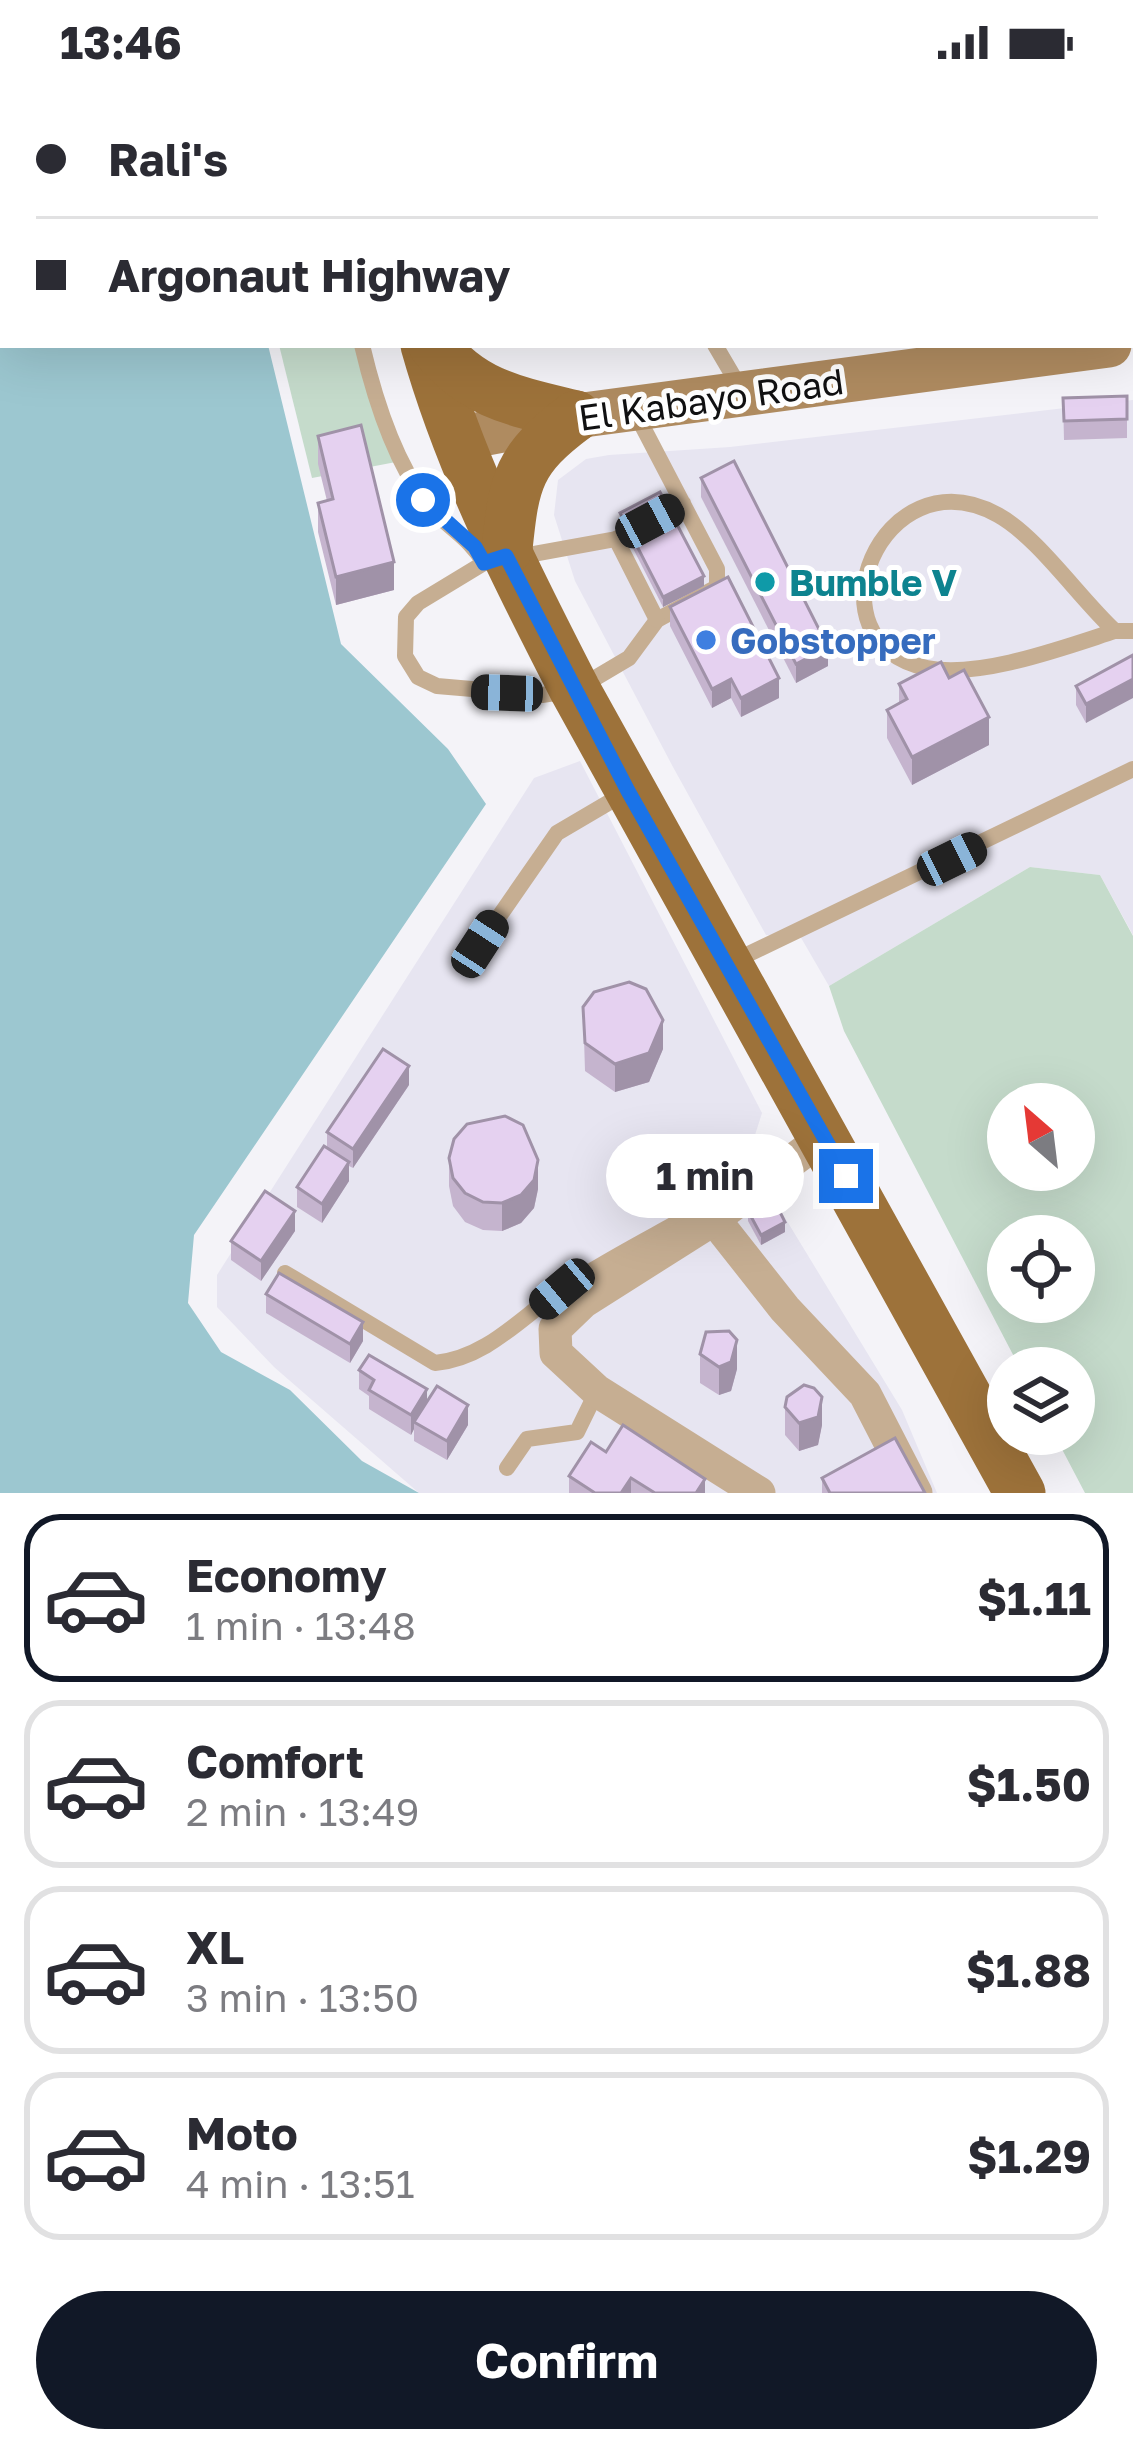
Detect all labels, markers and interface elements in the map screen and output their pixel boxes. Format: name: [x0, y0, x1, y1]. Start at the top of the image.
text: 13:46: [60, 15, 182, 69]
text: Rali's: [108, 132, 228, 186]
text: Argonaut Highway: [108, 248, 510, 302]
street label: El Kabayo Road: [576, 359, 846, 439]
route start: [396, 473, 450, 527]
car: [610, 488, 690, 554]
place label: Bumble V: [789, 561, 958, 604]
marker: Bumble V: [752, 569, 778, 595]
place label: Gobstopper: [730, 619, 936, 662]
marker: Gobstopper: [693, 627, 719, 653]
car: [470, 674, 544, 712]
car: [912, 827, 992, 891]
car: [445, 904, 515, 984]
north arrow: [987, 1083, 1095, 1191]
map controls: [987, 1083, 1095, 1455]
callout: 1 min: [606, 1134, 804, 1218]
route end: [819, 1149, 873, 1203]
text: 1 min: [656, 1152, 754, 1199]
button: locate: [987, 1215, 1095, 1323]
car: [523, 1252, 601, 1326]
button: layers: [987, 1347, 1095, 1455]
icon: car: [42, 1544, 150, 1652]
text: Economy: [186, 1548, 387, 1602]
text: $1.11: [977, 1571, 1091, 1625]
text: 1 min · 13:48: [186, 1602, 416, 1649]
icon: car: [42, 1730, 150, 1838]
text: Comfort: [186, 1734, 364, 1788]
text: $1.50: [967, 1757, 1091, 1811]
text: 2 min · 13:49: [186, 1788, 419, 1835]
icon: car: [42, 1916, 150, 2024]
text: XL: [186, 1920, 244, 1974]
text: $1.88: [966, 1943, 1091, 1997]
text: 3 min · 13:50: [186, 1974, 419, 2021]
icon: car: [42, 2102, 150, 2210]
text: Moto: [186, 2106, 298, 2160]
text: $1.29: [967, 2129, 1091, 2183]
text: 4 min · 13:51: [186, 2160, 415, 2207]
button: Confirm: [36, 2291, 1097, 2429]

